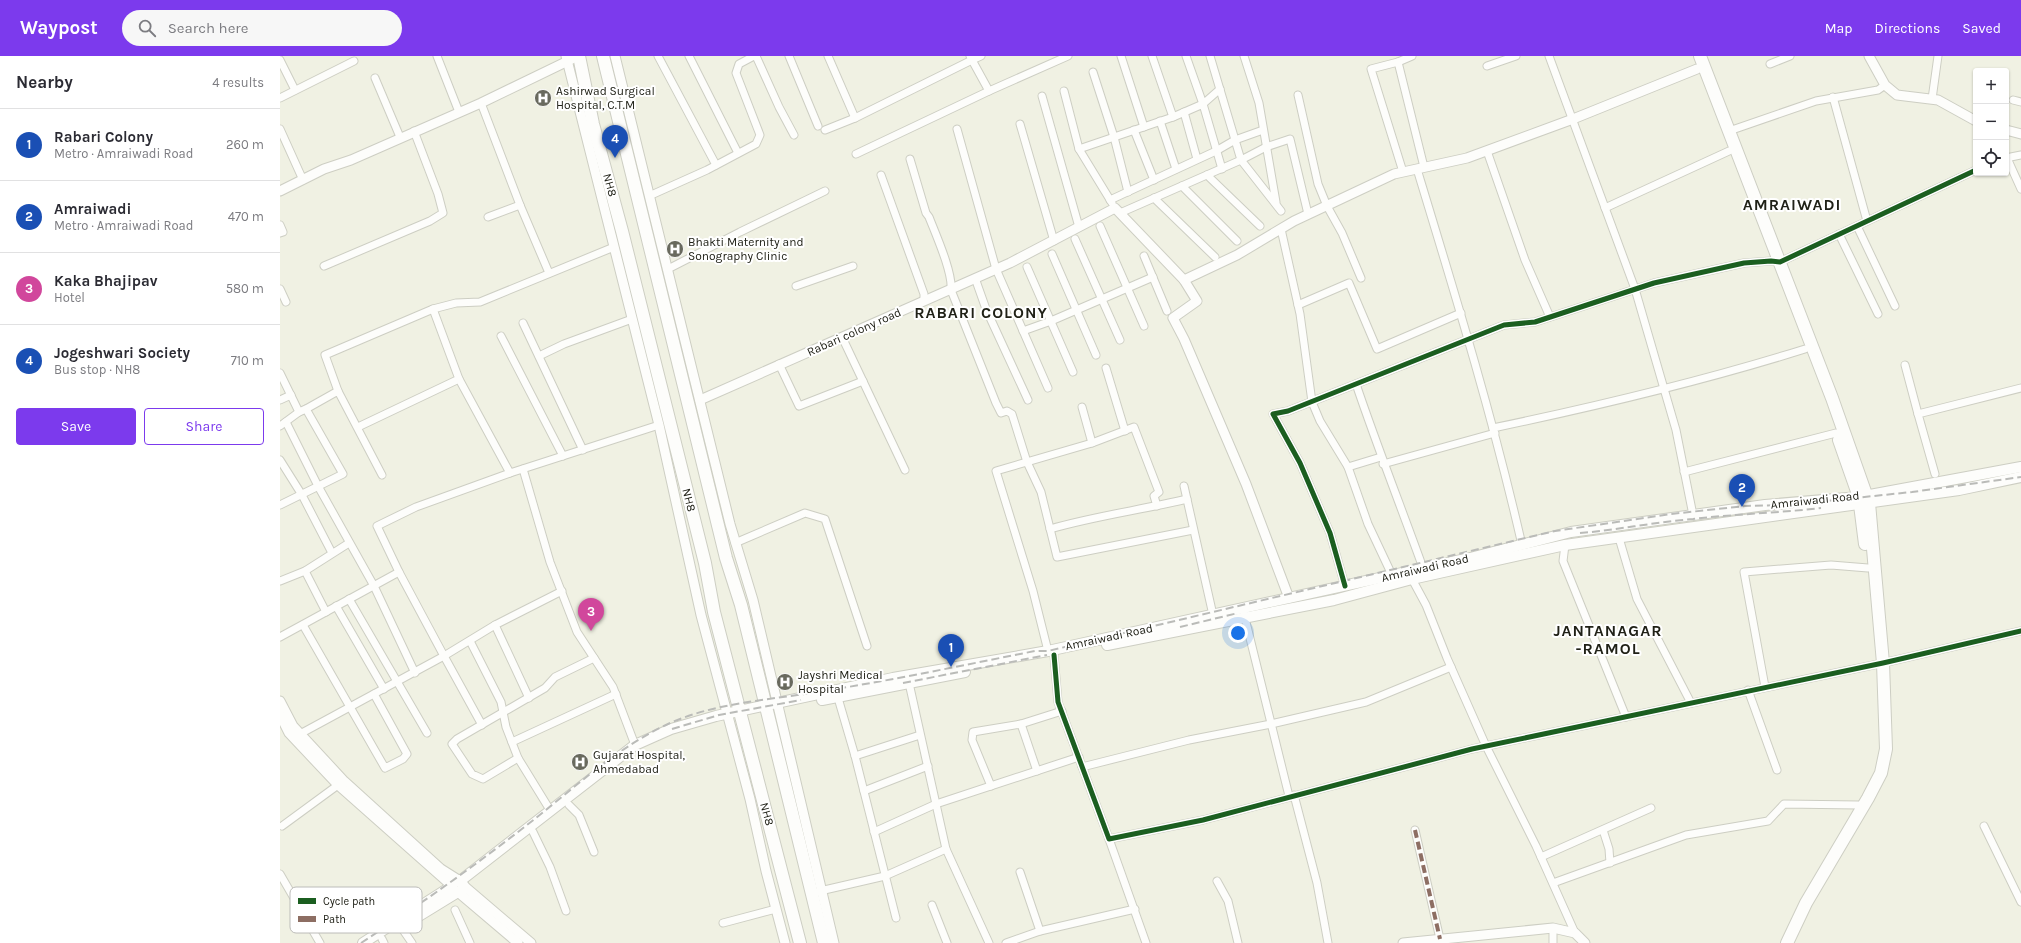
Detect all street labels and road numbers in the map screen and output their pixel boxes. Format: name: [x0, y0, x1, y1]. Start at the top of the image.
street label: NH8: [600, 172, 620, 198]
street label: Rabari colony road: [805, 305, 903, 359]
street label: NH8: [679, 487, 699, 513]
street label: Amraiwadi Road: [1770, 488, 1860, 512]
street label: Amraiwadi Road: [1380, 551, 1470, 585]
street label: Amraiwadi Road: [1064, 621, 1154, 653]
street label: NH8: [757, 801, 777, 827]

